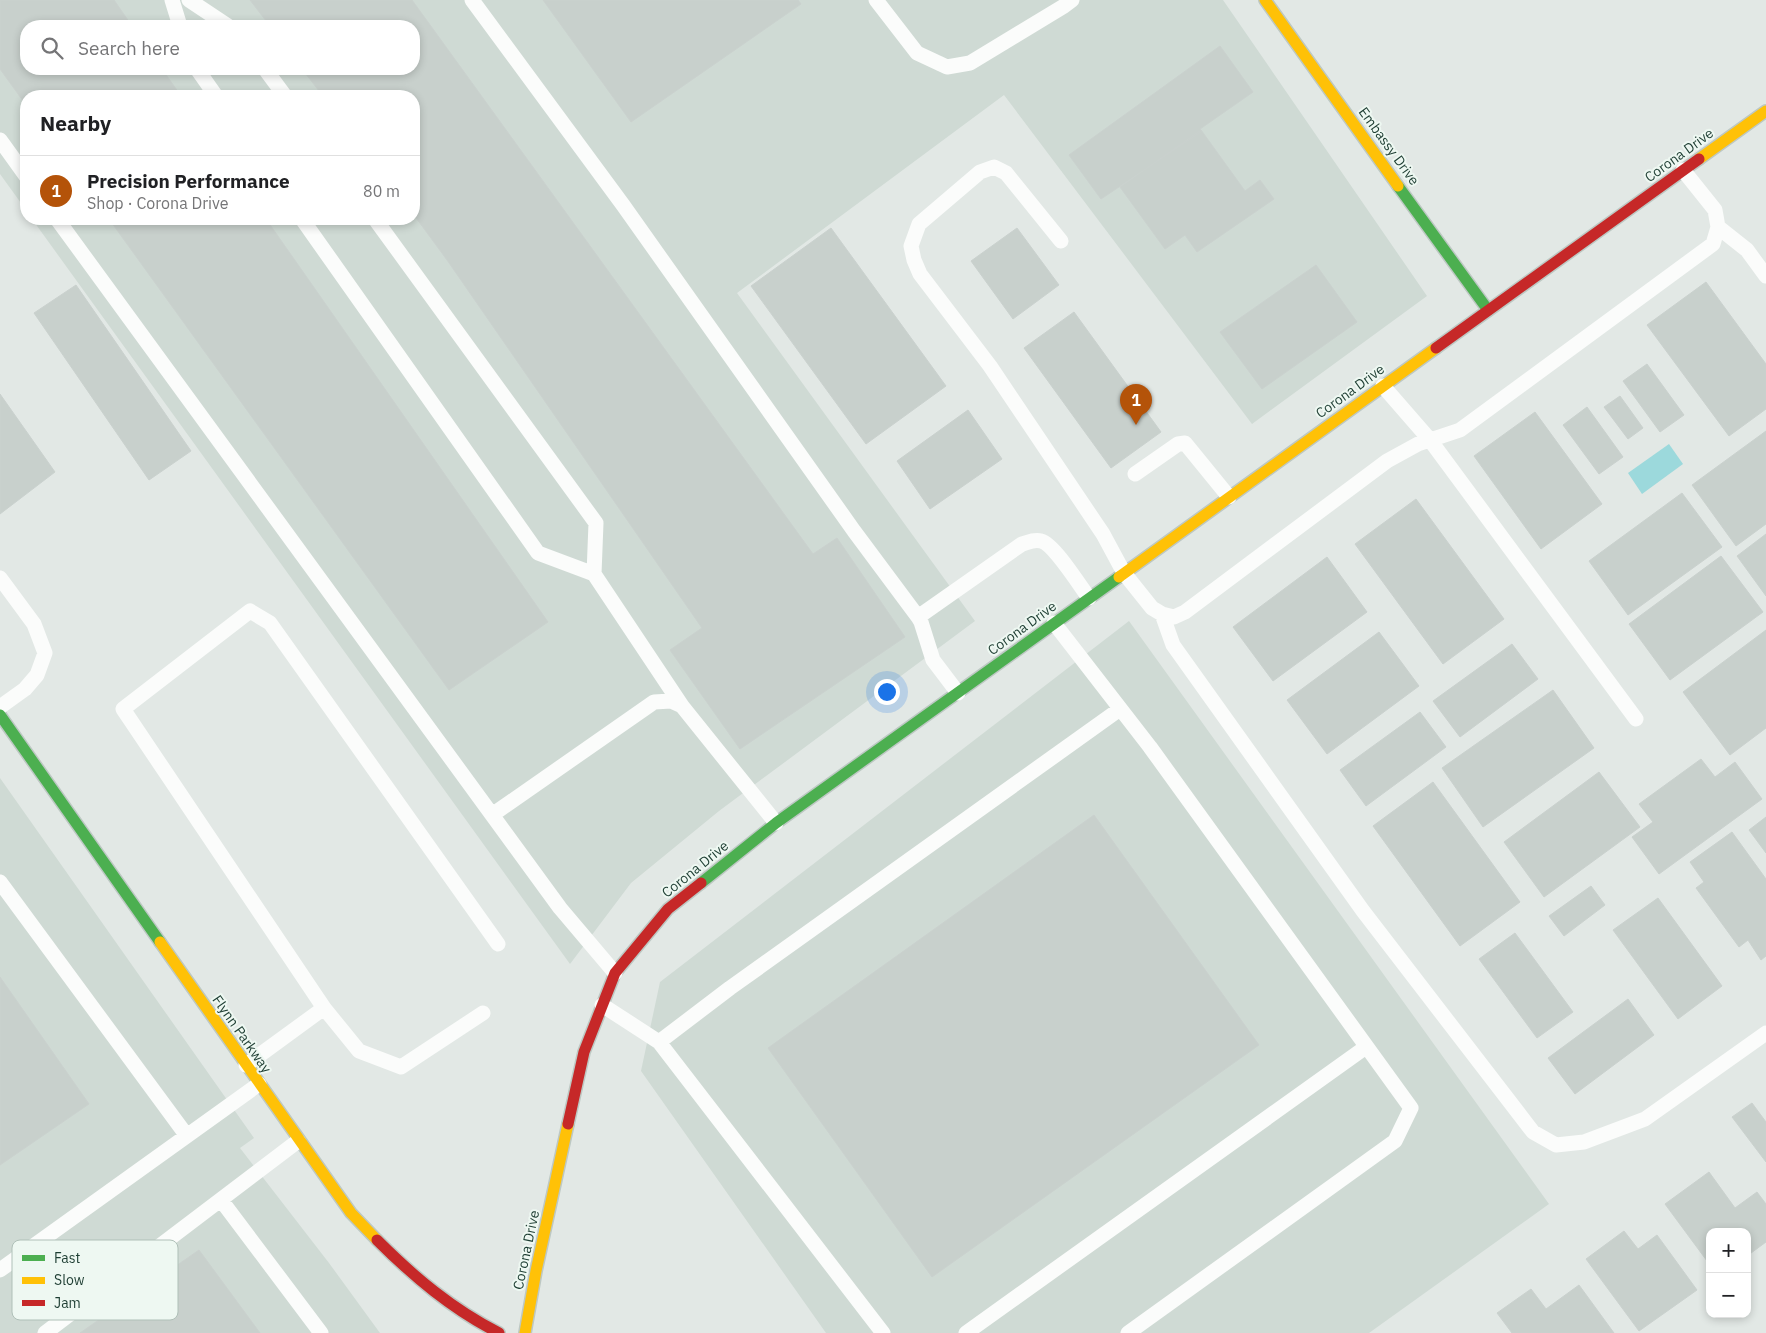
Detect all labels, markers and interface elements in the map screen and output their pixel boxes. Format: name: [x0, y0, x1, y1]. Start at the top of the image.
search box: [20, 20, 420, 75]
icon: search: [38, 34, 66, 62]
text: Search here: [78, 36, 180, 60]
street label: Embassy Drive: [1355, 103, 1424, 189]
text: Nearby: [40, 109, 111, 137]
street label: Corona Drive: [1641, 124, 1717, 186]
text: Precision Performance: [87, 169, 290, 193]
text: 1: [51, 181, 61, 201]
text: 80 m: [363, 181, 400, 201]
text: Shop · Corona Drive: [87, 193, 229, 213]
street label: Corona Drive: [1312, 360, 1388, 422]
pin: 1: [1120, 384, 1152, 425]
street label: Corona Drive: [984, 597, 1060, 659]
your location: [874, 679, 900, 705]
street label: Corona Drive: [658, 836, 732, 901]
street label: Flynn Parkway: [209, 992, 275, 1076]
street label: Corona Drive: [509, 1208, 543, 1291]
map controls: [1706, 1228, 1751, 1318]
button: +: [1706, 1228, 1751, 1273]
legend: [12, 1240, 178, 1320]
text: Fast: [54, 1249, 80, 1267]
text: Slow: [54, 1271, 85, 1289]
button: −: [1706, 1273, 1751, 1318]
text: Jam: [54, 1294, 81, 1312]

